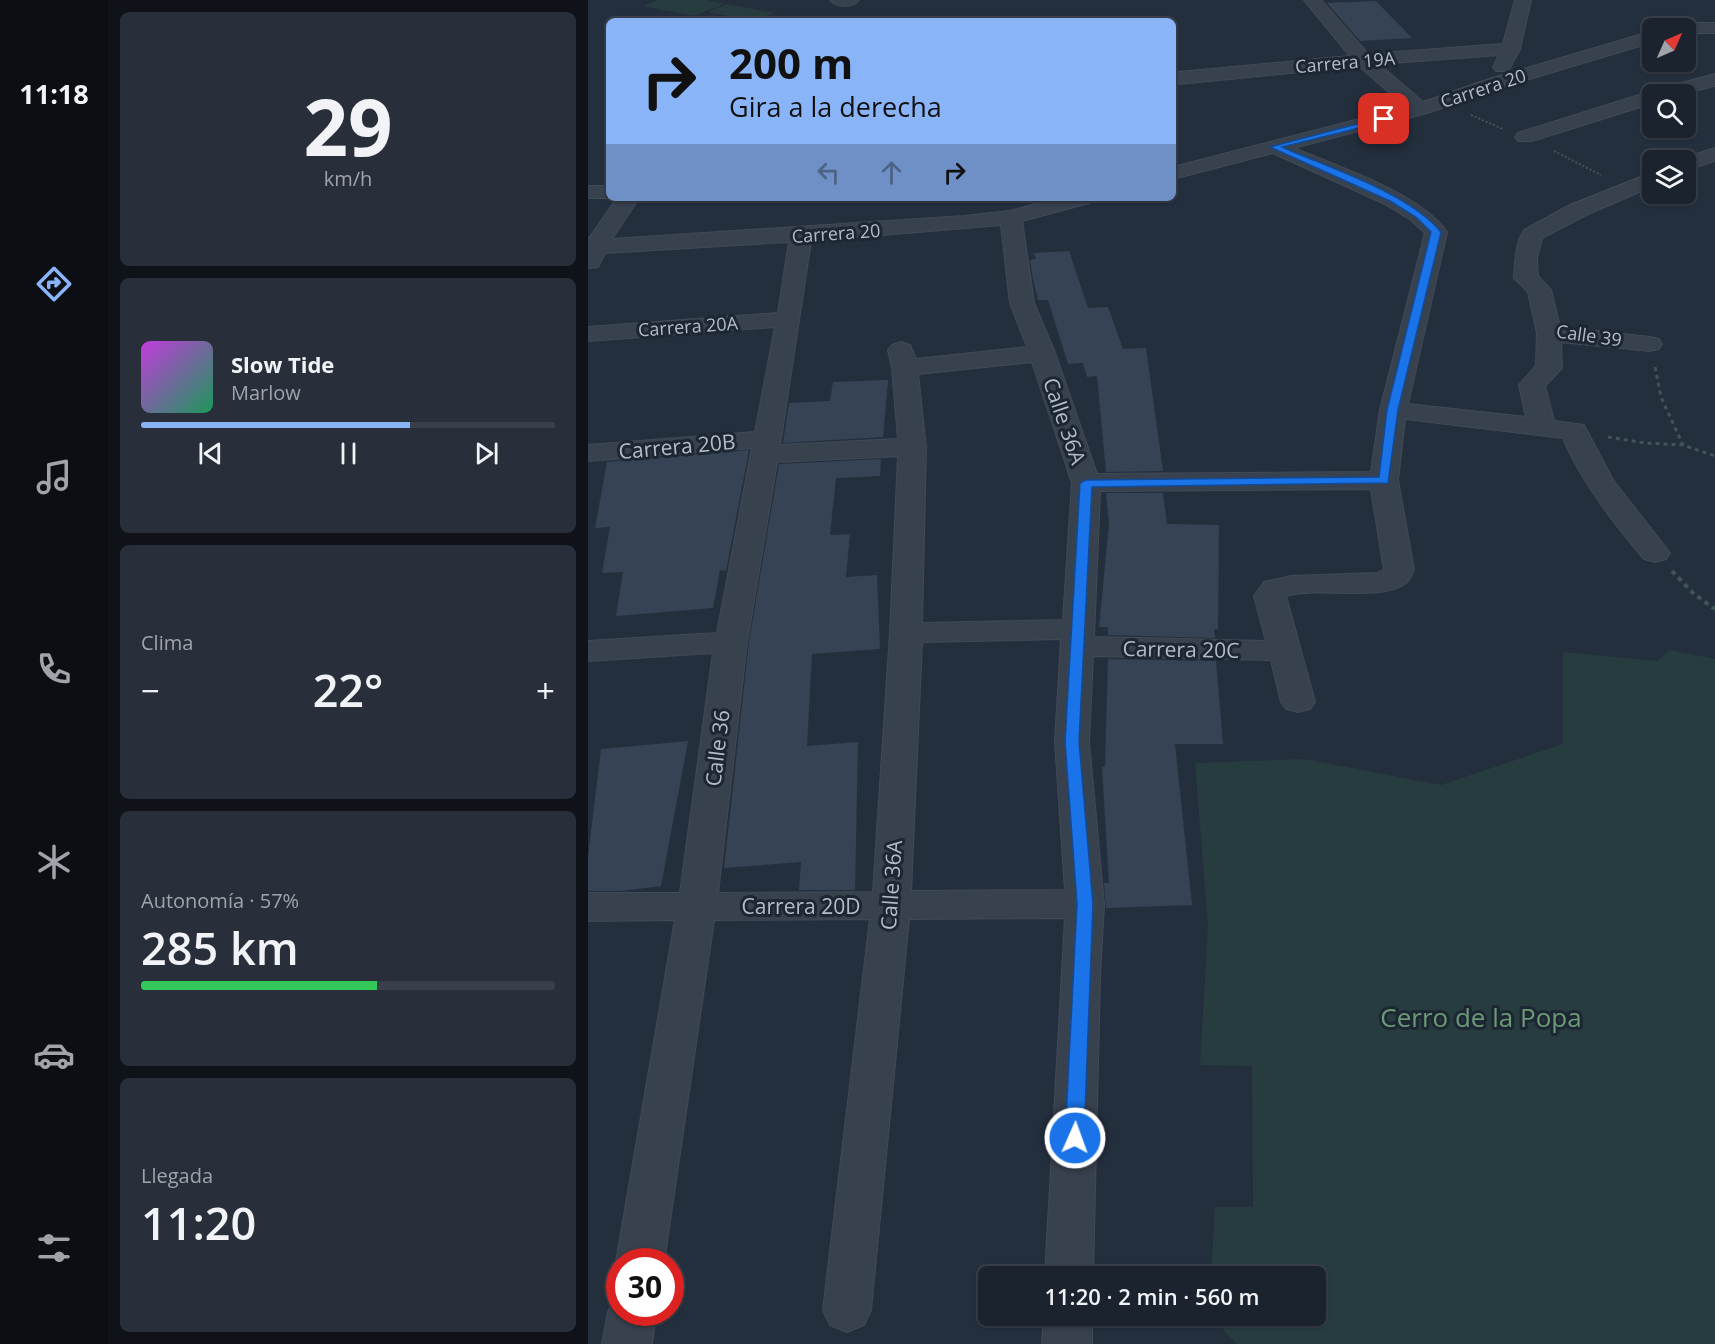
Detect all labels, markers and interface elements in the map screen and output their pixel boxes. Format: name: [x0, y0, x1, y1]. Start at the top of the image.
north arrow: [1642, 18, 1696, 72]
map controls: [1642, 18, 1696, 204]
text: 200 m: [729, 34, 853, 91]
icon: right: [630, 42, 708, 120]
street label: Carrera 19A: [1294, 46, 1397, 78]
street label: Carrera 20: [1437, 63, 1529, 113]
text: 29: [303, 73, 393, 179]
text: 11:18: [19, 75, 89, 112]
button: search: [1642, 84, 1696, 138]
text: Gira a la derecha: [729, 88, 942, 125]
pin: [1358, 93, 1409, 144]
icon: arrive: [1367, 102, 1400, 135]
button: layers: [1642, 150, 1696, 204]
icon: left: [812, 156, 845, 189]
icon: ahead: [875, 156, 908, 189]
icon: right: [938, 156, 971, 189]
text: km/h: [324, 165, 372, 192]
street label: Carrera 20: [791, 218, 881, 248]
icon: directions: [33, 263, 75, 305]
street label: Carrera 20A: [637, 310, 739, 341]
street label: Calle 39: [1555, 319, 1623, 351]
text: Slow Tide: [231, 349, 334, 379]
street label: Calle 36A: [1037, 374, 1093, 469]
text: Marlow: [231, 379, 301, 406]
street label: Carrera 20B: [617, 427, 737, 465]
icon: previous: [194, 437, 227, 470]
icon: pause: [332, 437, 365, 470]
icon: next: [470, 437, 503, 470]
icon: music: [33, 456, 75, 498]
text: Clima: [141, 629, 193, 656]
street label: Carrera 20C: [1122, 634, 1240, 664]
icon: phone: [33, 648, 75, 690]
text: 22°: [313, 659, 383, 720]
text: −: [141, 668, 160, 713]
text: +: [536, 668, 555, 713]
street label: Calle 36: [698, 708, 736, 788]
street label: Calle 36A: [874, 838, 908, 931]
icon: climate: [33, 841, 75, 883]
text: Autonomía · 57%: [141, 887, 299, 914]
street label: Carrera 20D: [742, 892, 860, 920]
text: 285 km: [141, 917, 299, 978]
park label: Cerro de la Popa: [1380, 999, 1582, 1035]
icon: car: [33, 1034, 75, 1076]
position arrow: [1043, 1106, 1107, 1170]
text: Llegada: [141, 1162, 213, 1189]
text: 11:20: [141, 1192, 256, 1253]
icon: filters: [33, 1227, 75, 1269]
speed limit sign: 30: [606, 1248, 684, 1326]
text: 11:20 · 2 min · 560 m: [1044, 1281, 1260, 1311]

